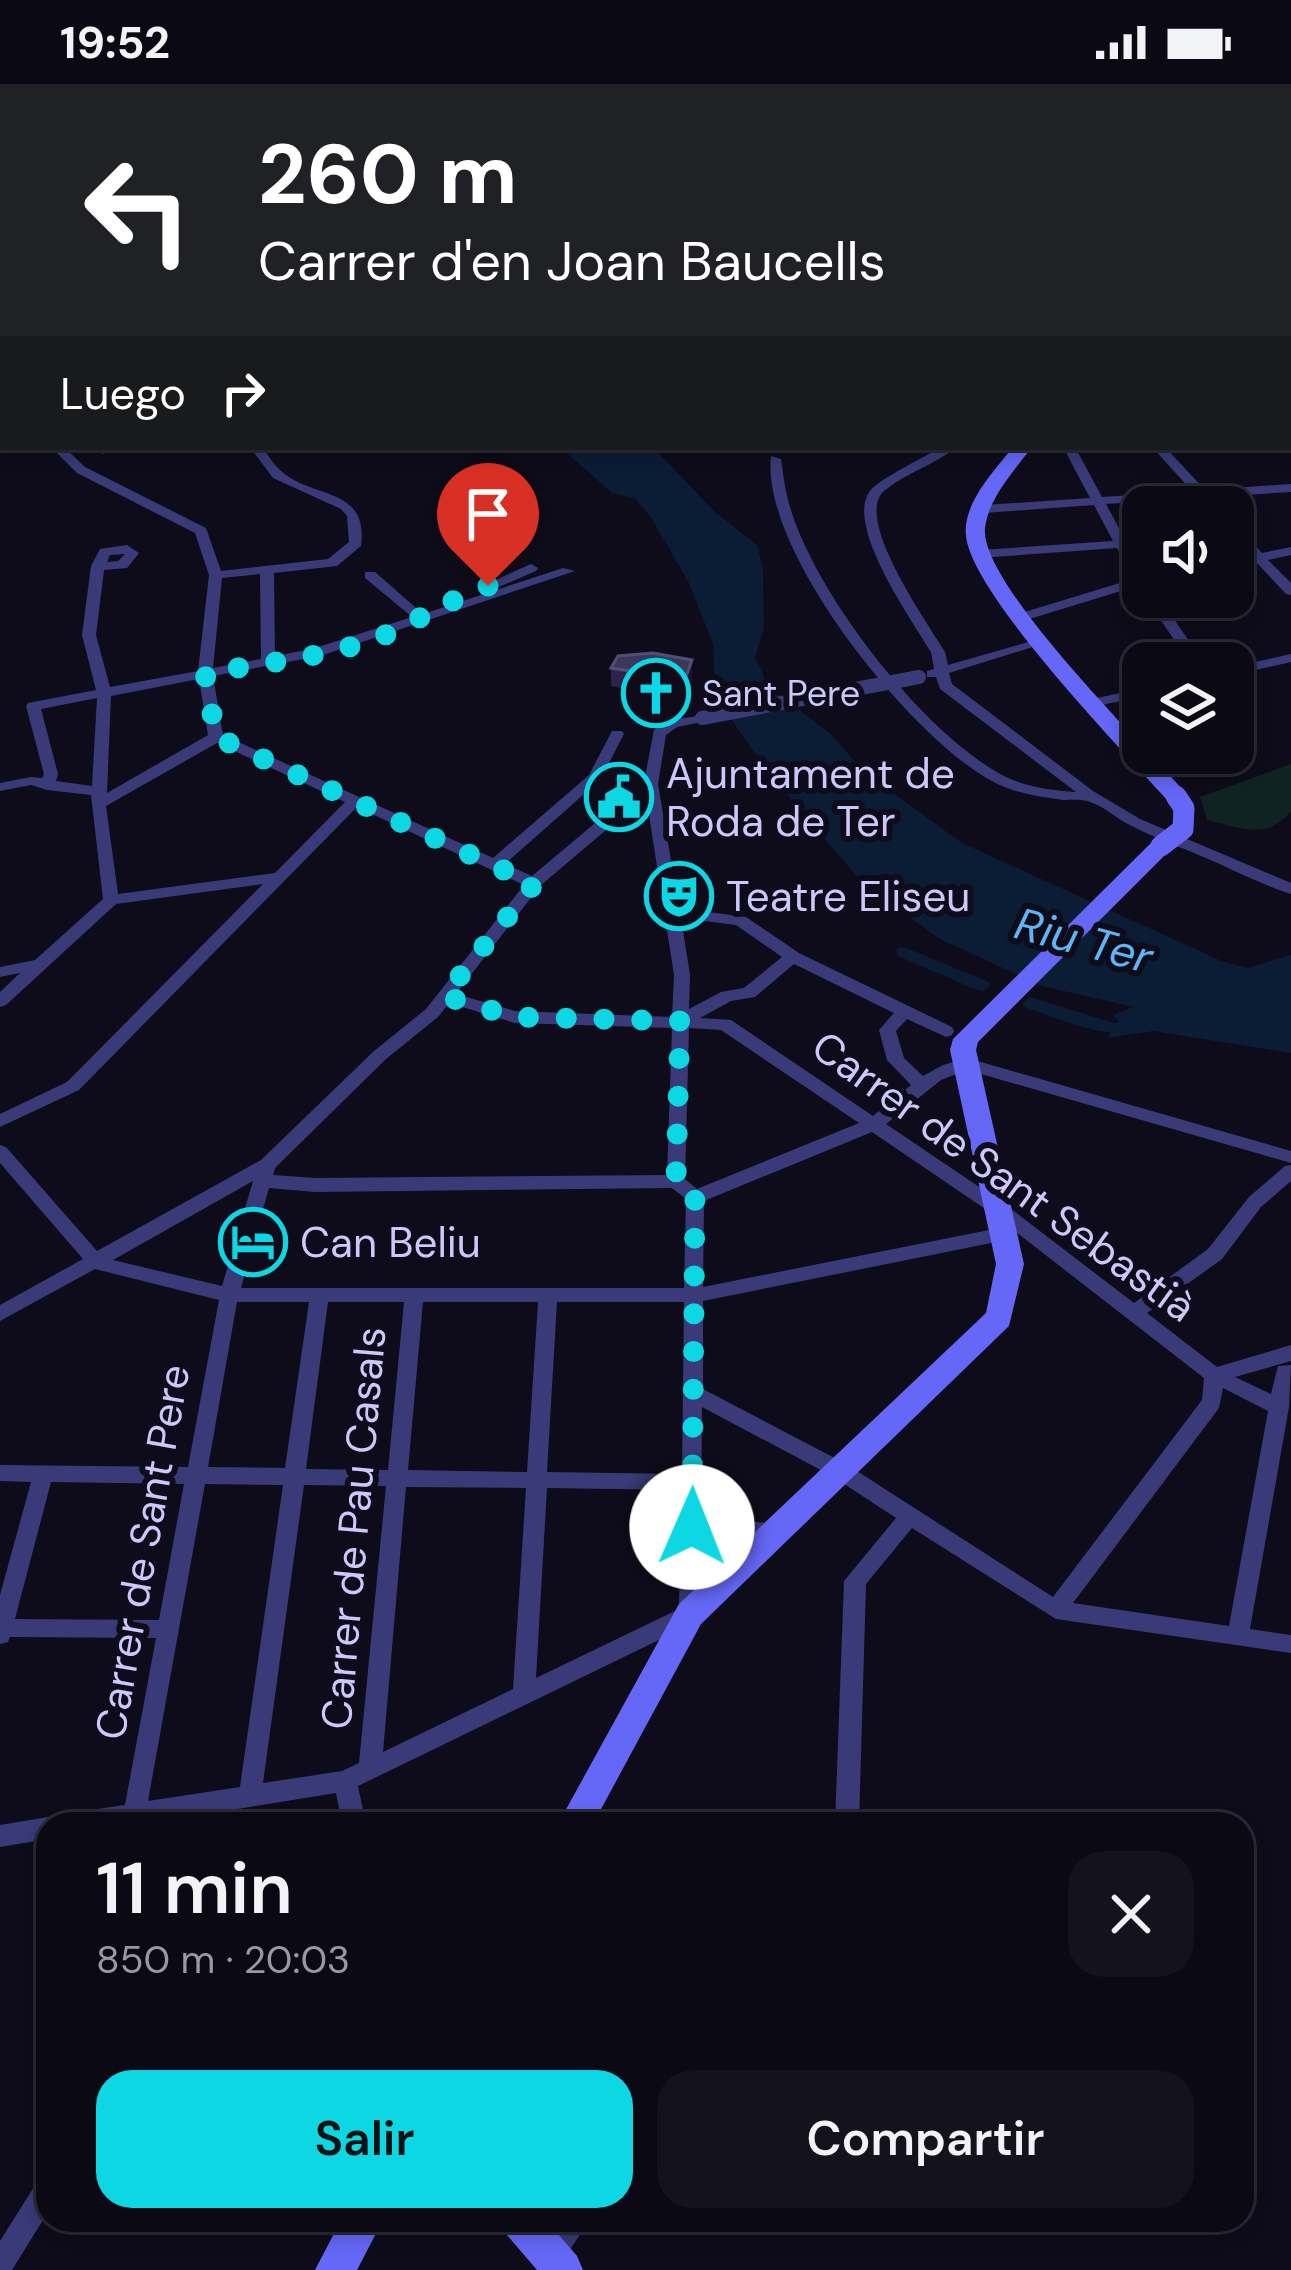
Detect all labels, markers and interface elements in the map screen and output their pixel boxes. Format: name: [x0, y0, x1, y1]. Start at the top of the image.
text: 19:52: [60, 13, 170, 72]
text: 260 m: [258, 120, 518, 229]
icon: left: [60, 132, 216, 288]
text: Carrer d'en Joan Baucells: [258, 226, 886, 297]
icon: right: [210, 360, 276, 426]
text: Luego: [60, 364, 186, 423]
pin: [437, 463, 539, 586]
icon: arrive: [455, 481, 521, 547]
map controls: [1122, 486, 1254, 774]
button: sound: [1122, 486, 1254, 618]
button: layers: [1122, 642, 1254, 774]
church icon: Sant Pere: [621, 658, 691, 728]
place label: Sant Pere: [702, 670, 860, 717]
place label: Ajuntament de Roda de Ter: [666, 746, 955, 849]
public building icon: Ajuntament de Roda de Ter: [584, 762, 654, 832]
theatre icon: Teatre Eliseu: [644, 861, 714, 931]
place label: Teatre Eliseu: [726, 869, 970, 924]
water label: Riu Ter: [1008, 894, 1160, 987]
street label: Carrer de Sant Sebastià: [801, 1019, 1206, 1334]
hotel icon: Can Beliu: [218, 1207, 288, 1277]
place label: Can Beliu: [300, 1215, 481, 1270]
street label: Carrer de Pau Casals: [308, 1324, 398, 1732]
street label: Carrer de Sant Pere: [82, 1360, 203, 1744]
position arrow: [629, 1464, 755, 1590]
text: 11 min: [96, 1842, 293, 1935]
button: close: [1068, 1851, 1194, 1977]
text: 850 m · 20:03: [96, 1934, 350, 1985]
button: Salir: [96, 2070, 633, 2208]
button: Compartir: [657, 2070, 1194, 2208]

